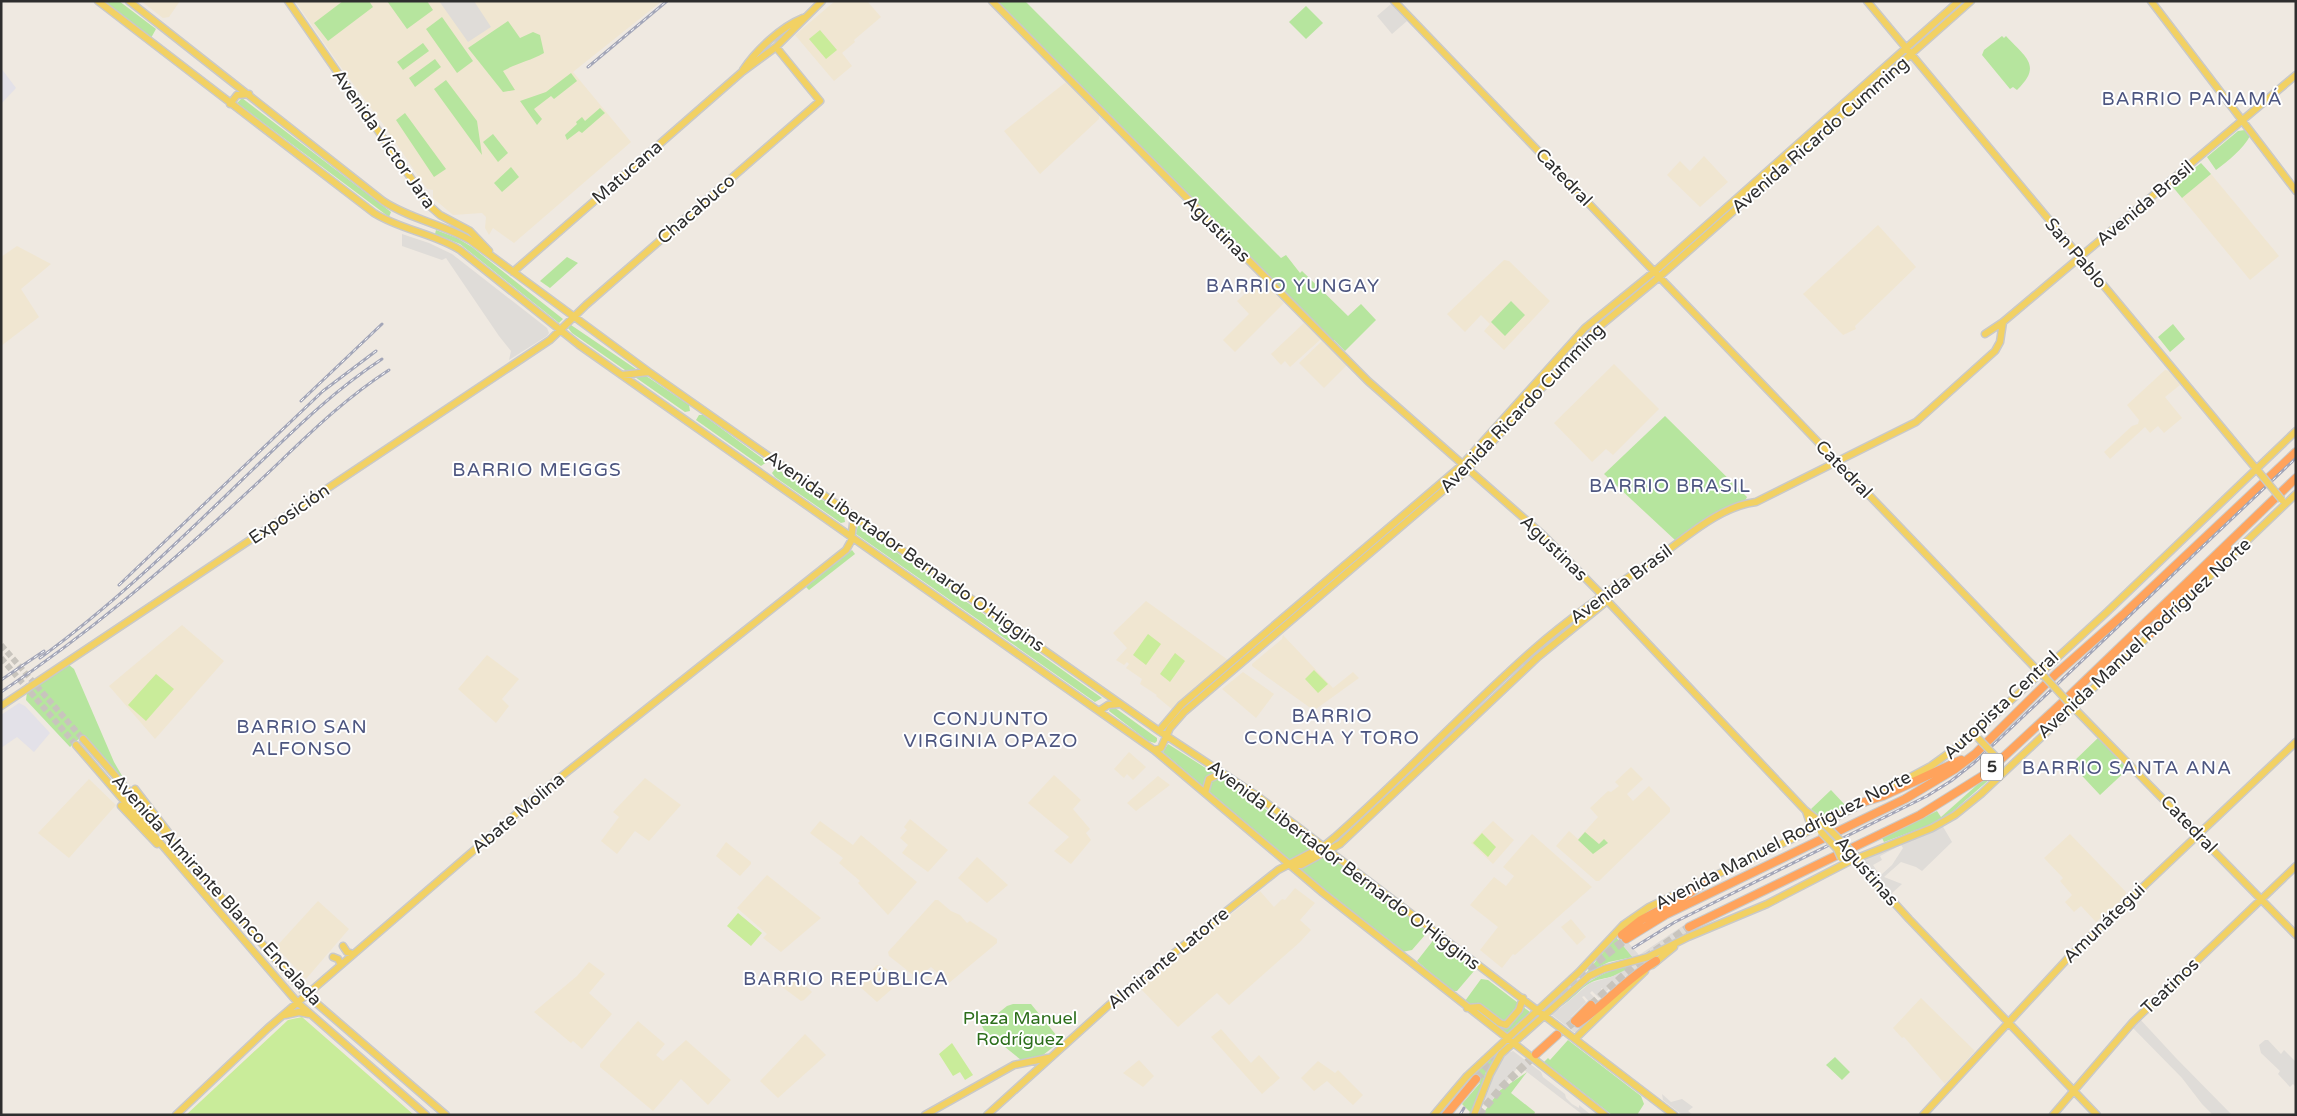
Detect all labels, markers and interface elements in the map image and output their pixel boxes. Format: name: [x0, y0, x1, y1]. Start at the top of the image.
street label: Avenida Ricardo Cumming: [1727, 52, 1913, 218]
street label: Avenida Víctor Jara: [328, 65, 440, 213]
district label: BARRIO PANAMÁ: [2101, 87, 2283, 110]
street label: Matucana: [587, 136, 667, 208]
street label: Catedral: [1531, 143, 1597, 211]
street label: Avenida Brasil: [2092, 156, 2198, 250]
street label: Chacabuco: [653, 169, 740, 249]
street label: Agustinas: [1179, 191, 1255, 267]
street label: San Pablo: [2040, 213, 2112, 293]
district label: BARRIO YUNGAY: [1206, 275, 1380, 297]
street label: Avenida Ricardo Cumming: [1435, 318, 1609, 498]
street label: Catedral: [1811, 435, 1877, 503]
street label: Avenida Libertador Bernardo O'Higgins: [761, 446, 1049, 656]
district label: BARRIO MEIGGS: [452, 459, 622, 481]
district label: BARRIO BRASIL: [1589, 475, 1751, 497]
street label: Exposición: [244, 479, 334, 549]
street label: Agustinas: [1516, 510, 1592, 586]
street label: Avenida Manuel Rodríguez Norte: [2033, 533, 2255, 743]
street label: Avenida Brasil: [1566, 540, 1676, 628]
street label: Autopista Central: [1939, 646, 2063, 764]
district label: BARRIO CONCHA Y TORO: [1244, 705, 1420, 749]
district label: CONJUNTO VIRGINIA OPAZO: [904, 708, 1078, 752]
district label: BARRIO SAN ALFONSO: [236, 716, 368, 760]
road number: 5: [1981, 754, 2003, 780]
street label: Avenida Libertador Bernardo O'Higgins: [1203, 755, 1485, 975]
district label: BARRIO SANTA ANA: [2022, 757, 2232, 779]
street label: Avenida Manuel Rodríguez Norte: [1651, 766, 1915, 914]
street label: Abate Molina: [467, 768, 569, 858]
street label: Avenida Almirante Blanco Encalada: [107, 770, 327, 1010]
street label: Catedral: [2156, 790, 2222, 858]
street label: Agustinas: [1831, 832, 1903, 910]
street label: Amunátegui: [2058, 878, 2150, 968]
street label: Almirante Latorre: [1103, 902, 1233, 1014]
street label: Teatinos: [2137, 953, 2203, 1019]
district label: BARRIO REPÚBLICA: [743, 967, 949, 990]
park label: Plaza Manuel Rodríguez: [963, 1007, 1077, 1050]

